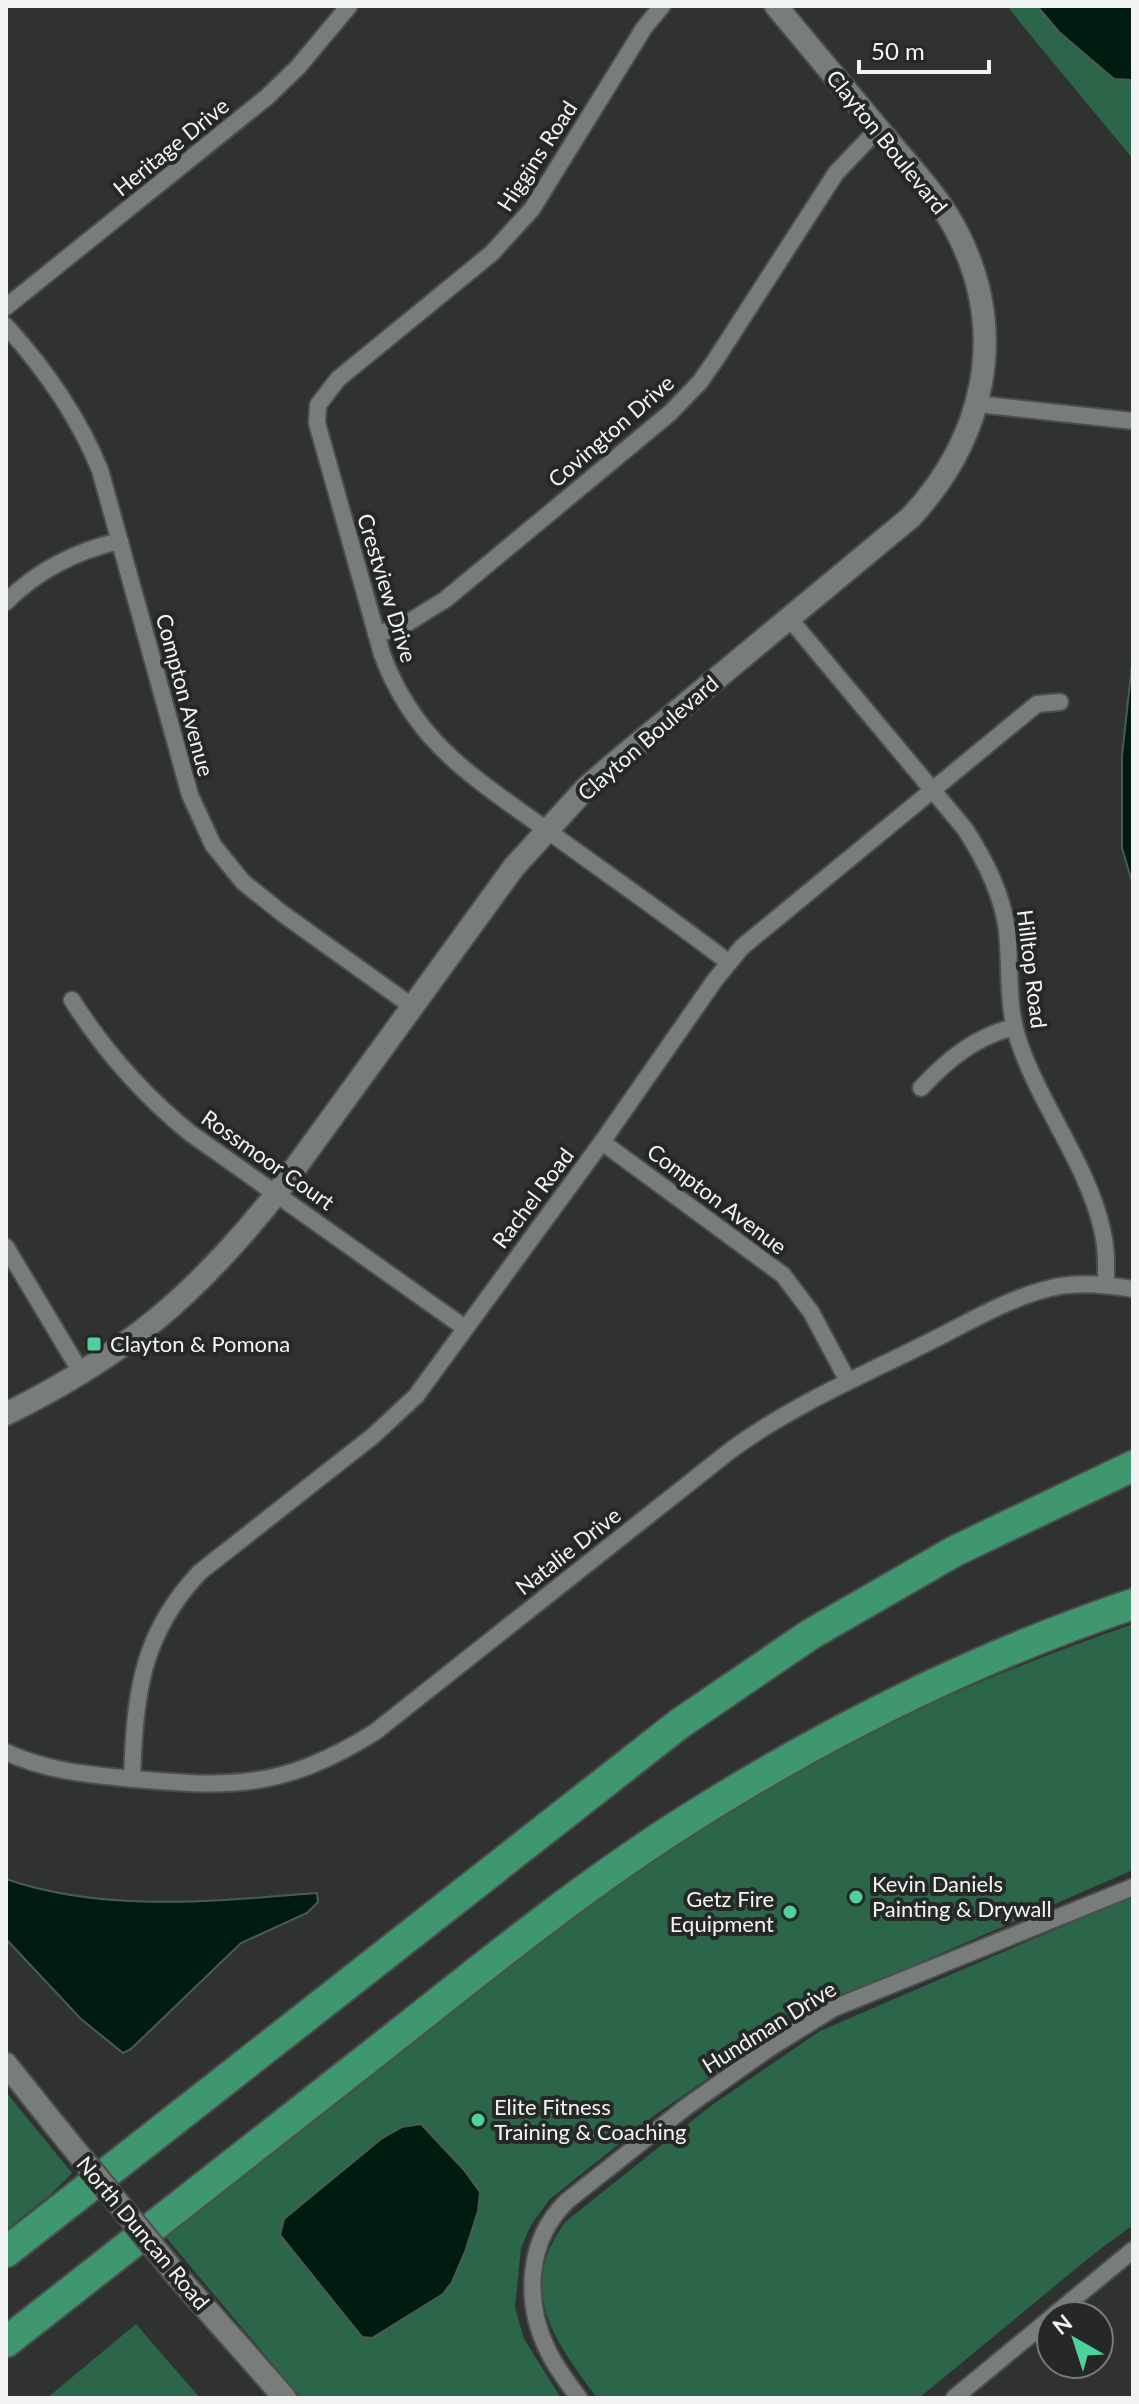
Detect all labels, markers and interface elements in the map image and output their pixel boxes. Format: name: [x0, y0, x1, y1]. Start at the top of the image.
scale bar: [859, 24, 989, 74]
text: 50 m: [871, 36, 925, 65]
street label: Clayton Boulevard: [821, 64, 954, 219]
street label: Heritage Drive: [107, 92, 234, 202]
street label: Higgins Road: [491, 95, 582, 216]
street label: Covington Drive: [542, 369, 679, 493]
street label: Crestview Drive: [352, 510, 423, 666]
street label: Compton Avenue: [151, 610, 220, 779]
street label: Clayton Boulevard: [572, 669, 723, 806]
street label: Hilltop Road: [1012, 908, 1053, 1030]
street label: Rossmoor Court: [197, 1104, 340, 1215]
street label: Compton Avenue: [642, 1137, 792, 1260]
street label: Rachel Road: [486, 1142, 579, 1253]
place label: Clayton & Pomona: [110, 1330, 290, 1357]
marker: Clayton & Pomona: [85, 1335, 103, 1353]
street label: Natalie Drive: [510, 1501, 626, 1600]
place label: Kevin Daniels Painting & Drywall: [872, 1870, 1052, 1922]
place label: Getz Fire Equipment: [670, 1885, 774, 1937]
marker: Kevin Daniels Painting & Drywall: [847, 1888, 865, 1906]
marker: Getz Fire Equipment: [781, 1903, 799, 1921]
street label: Hundman Drive: [697, 1975, 841, 2079]
place label: Elite Fitness Training & Coaching: [494, 2093, 686, 2145]
marker: Elite Fitness Training & Coaching: [469, 2111, 487, 2129]
street label: North Duncan Road: [71, 2150, 215, 2315]
north arrow: [1035, 2300, 1115, 2380]
text: N: [1047, 2308, 1077, 2340]

